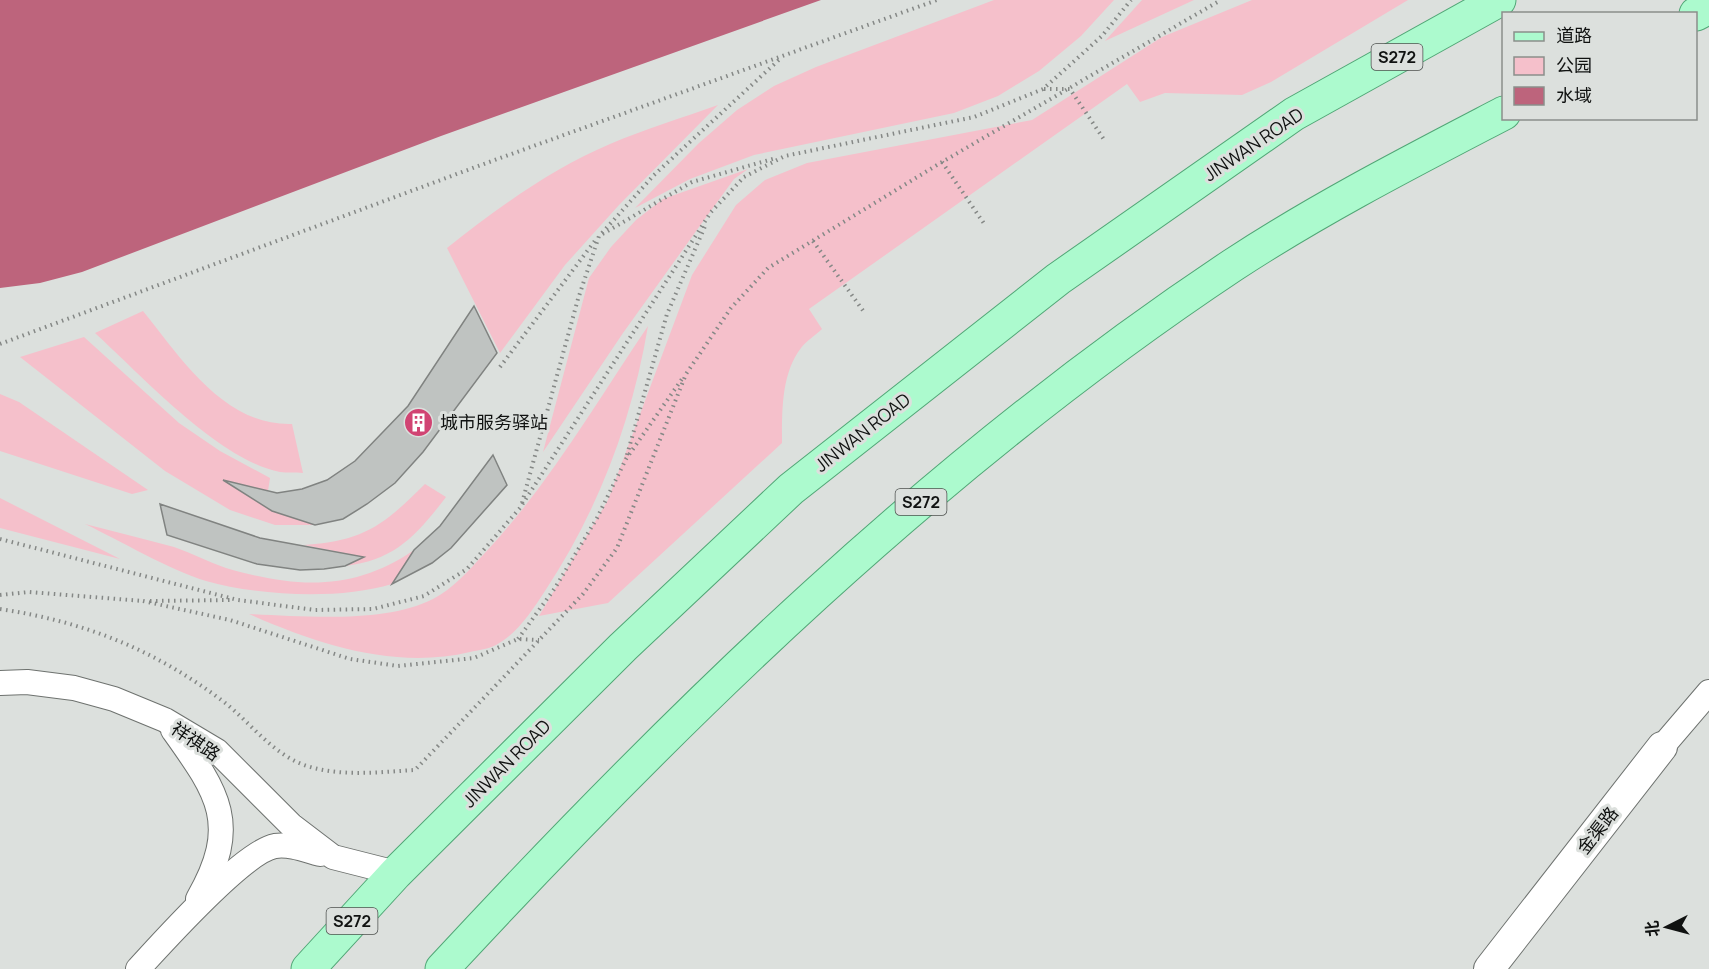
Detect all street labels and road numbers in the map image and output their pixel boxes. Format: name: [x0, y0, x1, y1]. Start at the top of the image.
road number: S272: [1372, 44, 1422, 70]
street label: JINWAN ROAD: [1199, 102, 1307, 186]
street label: JINWAN ROAD: [809, 387, 915, 477]
road number: S272: [896, 489, 946, 515]
street label: JINWAN ROAD: [457, 714, 555, 812]
street label: 祥祺路: [167, 716, 225, 766]
street label: 金渠路: [1571, 801, 1623, 859]
road number: S272: [326, 908, 378, 934]

